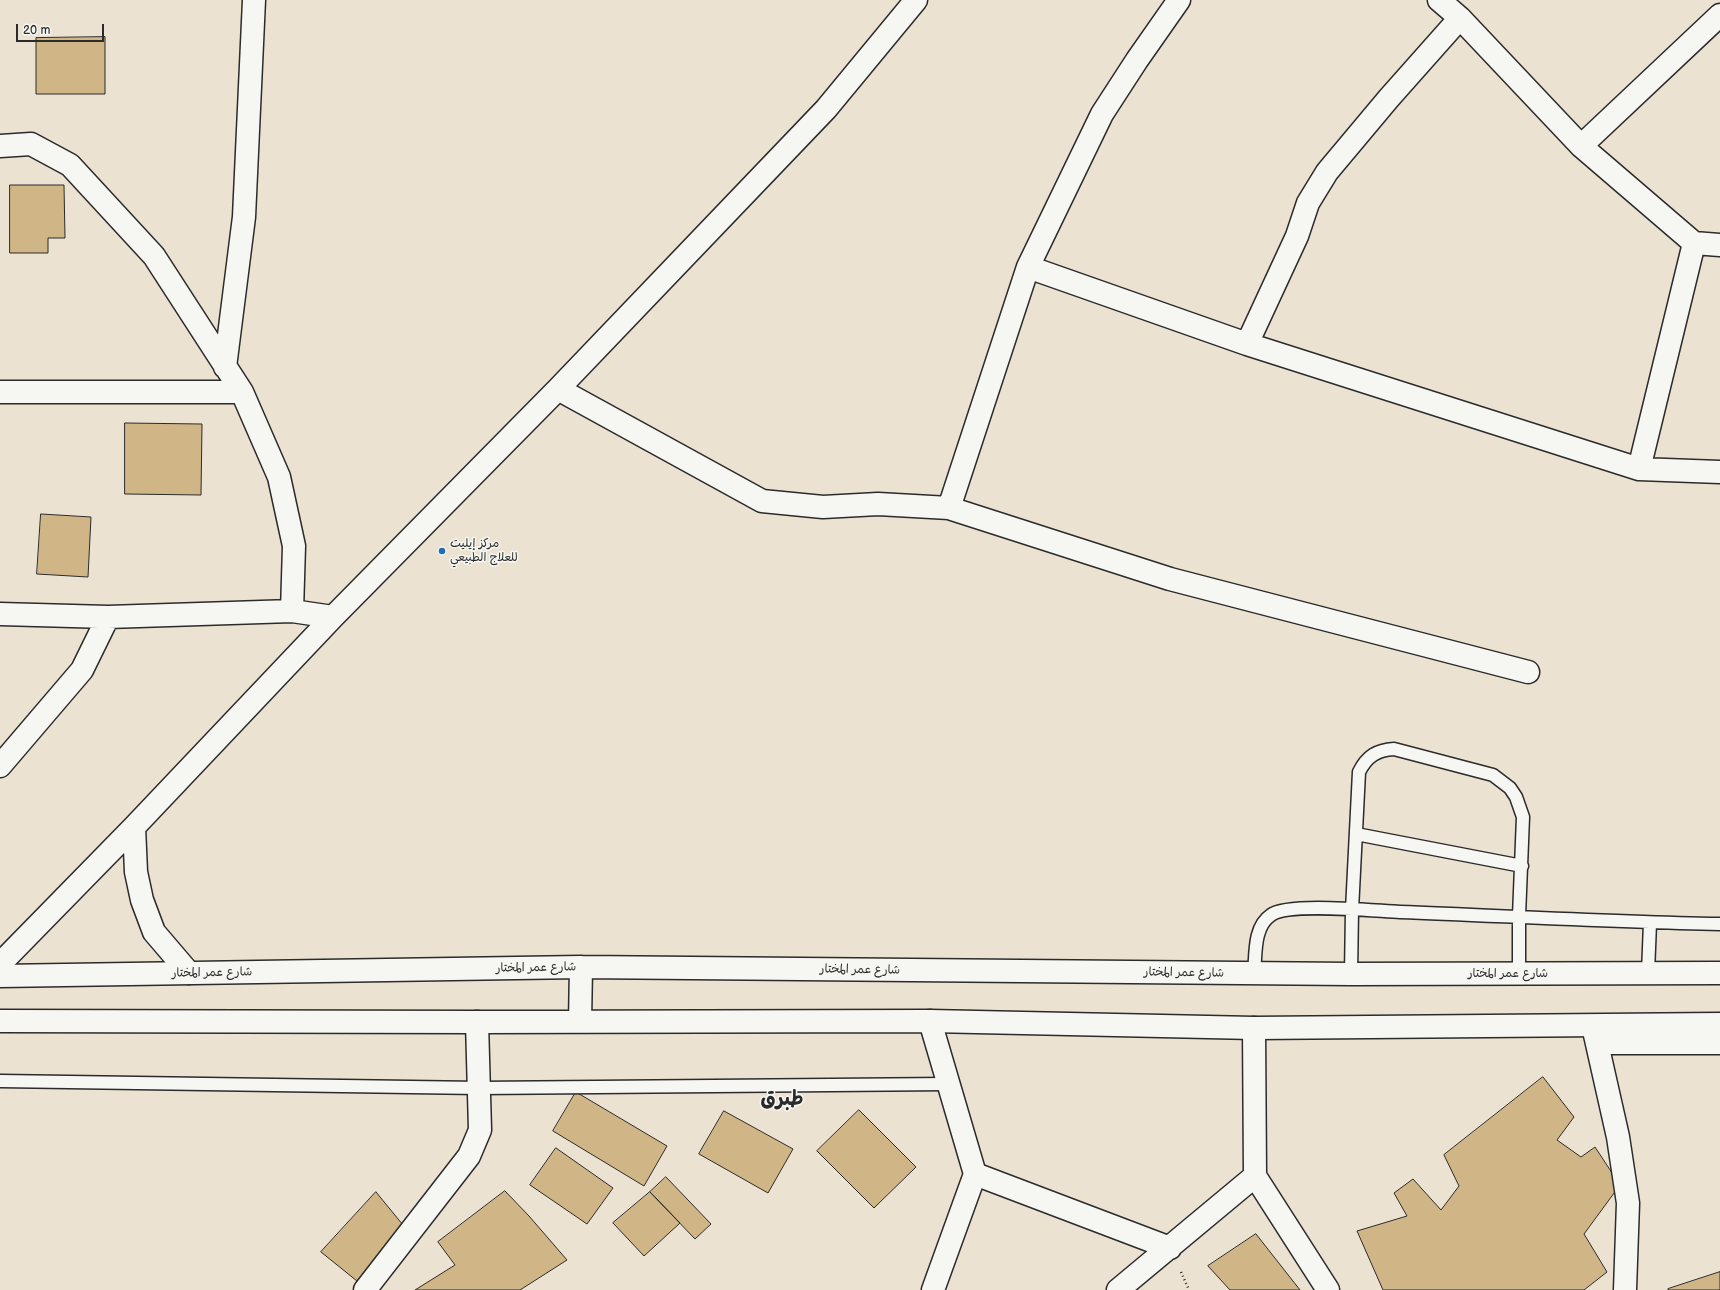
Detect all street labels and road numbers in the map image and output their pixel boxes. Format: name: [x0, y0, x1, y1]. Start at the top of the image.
street label: شارع عمر المختار: [496, 960, 576, 976]
street label: شارع عمر المختار: [820, 962, 900, 978]
street label: شارع عمر المختار: [172, 965, 252, 981]
street label: شارع عمر المختار: [1144, 965, 1224, 981]
street label: شارع عمر المختار: [1468, 967, 1548, 981]

